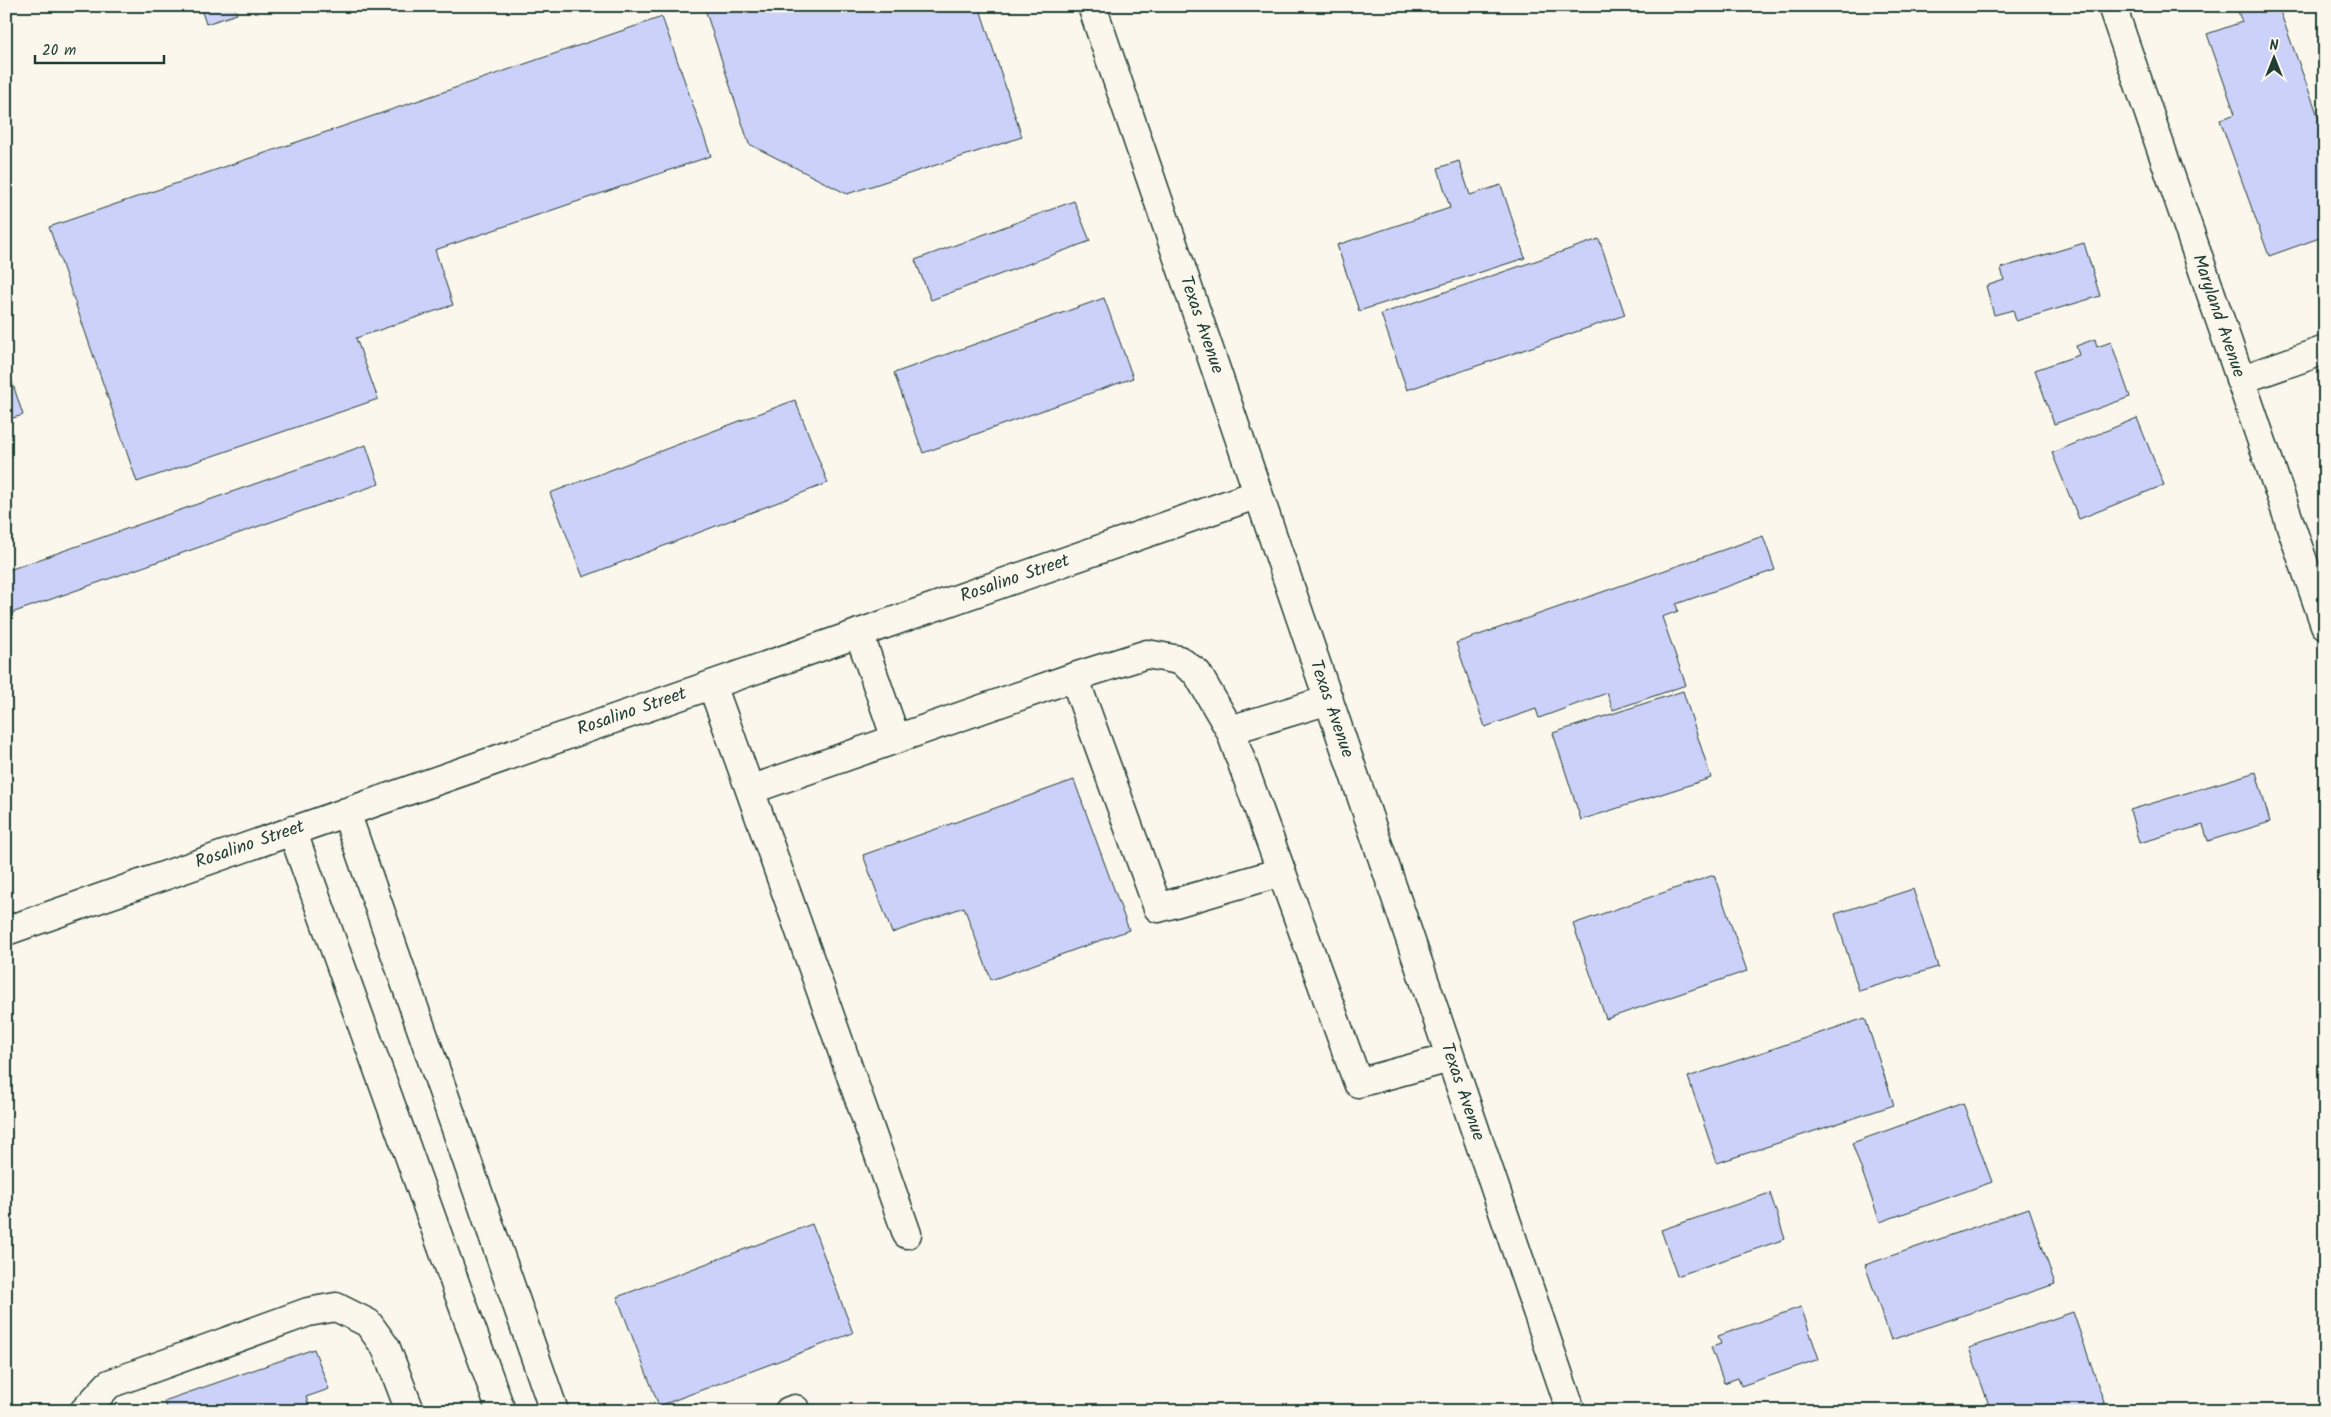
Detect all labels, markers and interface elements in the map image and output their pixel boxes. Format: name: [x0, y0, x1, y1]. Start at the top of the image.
scale bar: [35, 32, 164, 64]
north arrow: [2248, 32, 2298, 82]
text: N: [2270, 35, 2279, 57]
text: 20 m: [42, 39, 76, 63]
street label: Maryland Avenue: [2183, 250, 2253, 382]
street label: Texas Avenue: [1171, 272, 1231, 378]
street label: Rosalino Street: [956, 546, 1075, 611]
street label: Texas Avenue: [1301, 656, 1361, 762]
street label: Rosalino Street: [573, 679, 692, 744]
street label: Rosalino Street: [191, 812, 310, 877]
street label: Texas Avenue: [1432, 1039, 1492, 1145]

